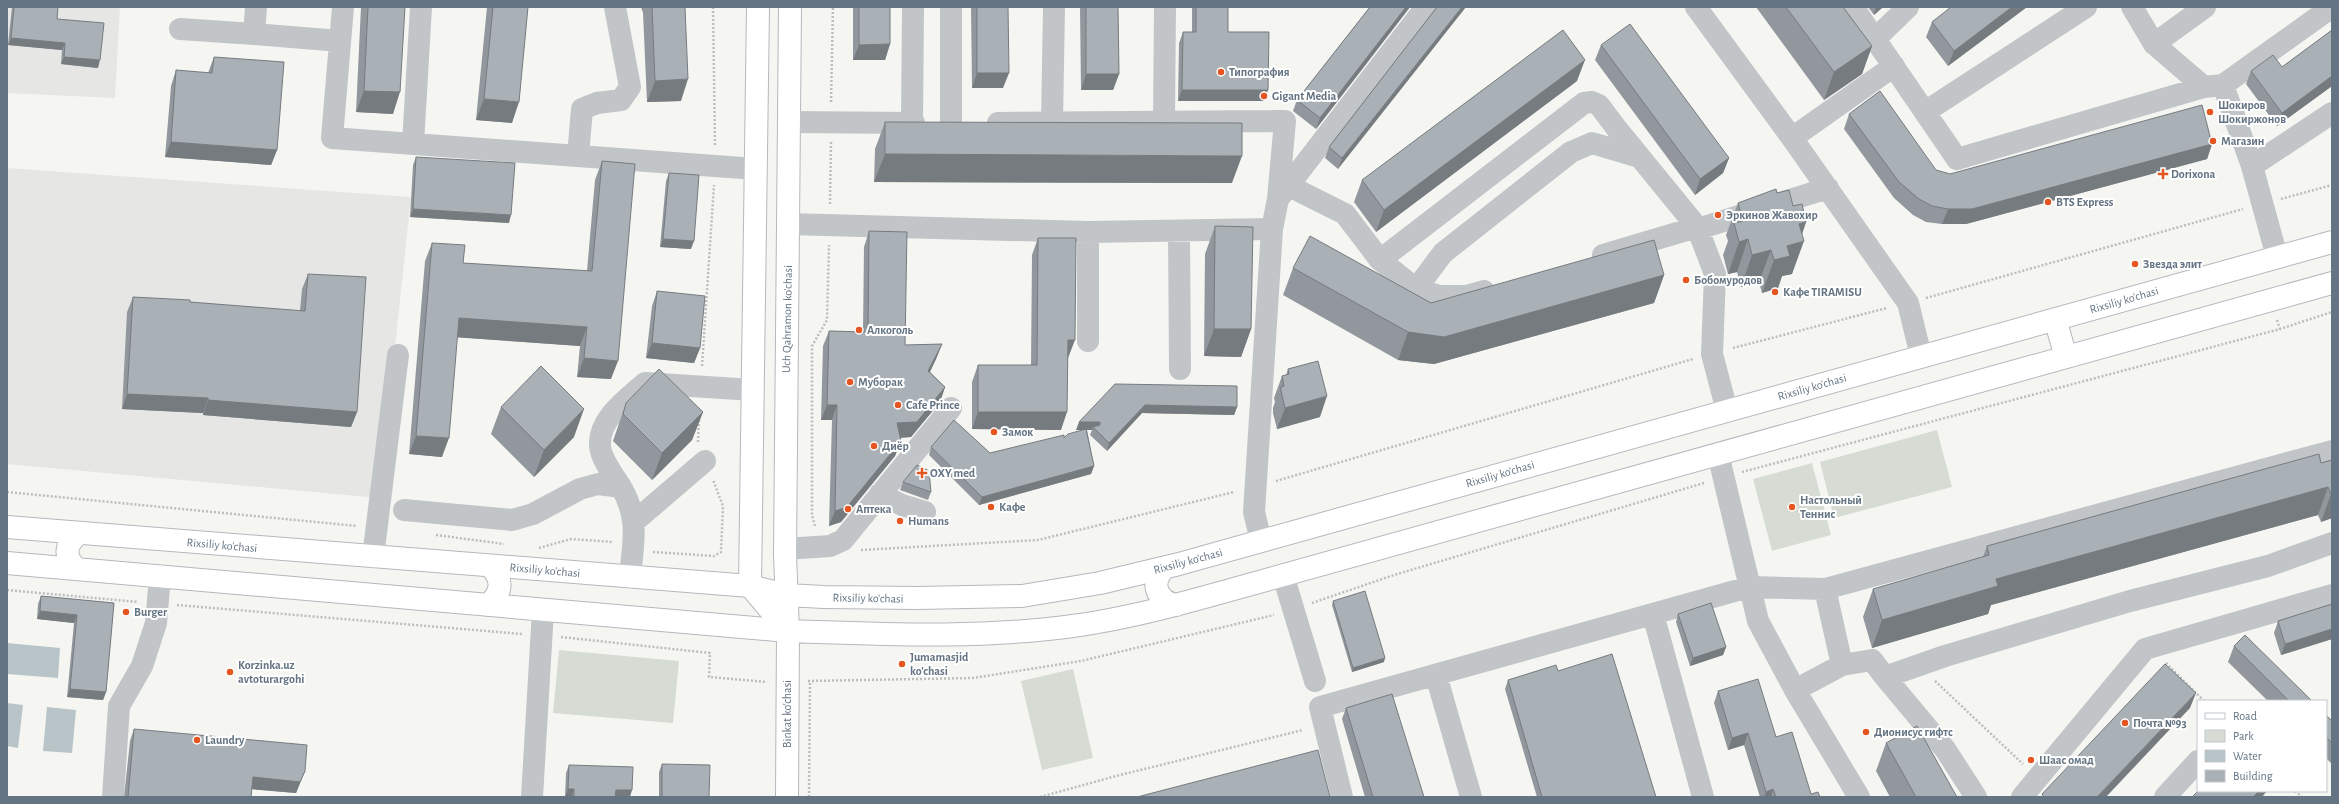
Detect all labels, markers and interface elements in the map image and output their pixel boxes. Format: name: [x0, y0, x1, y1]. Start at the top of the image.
place label: Типография: [1229, 66, 1290, 78]
marker: Типография: [1216, 67, 1226, 77]
place label: Gigant Media: [1272, 90, 1337, 102]
marker: Gigant Media: [1259, 91, 1269, 101]
place label: Шокиров Шокиржонов: [2218, 99, 2286, 125]
marker: Шокиров Шокиржонов: [2205, 107, 2215, 117]
place label: Магазин: [2221, 135, 2264, 147]
marker: Магазин: [2208, 136, 2218, 146]
place label: Dorixona: [2171, 168, 2216, 180]
marker: Dorixona: [2158, 169, 2168, 179]
place label: BTS Express: [2056, 196, 2114, 208]
marker: BTS Express: [2043, 197, 2053, 207]
place label: Эркинов Жавохир: [1726, 209, 1818, 221]
marker: Эркинов Жавохир: [1713, 210, 1723, 220]
place label: Звезда элит: [2143, 258, 2202, 270]
marker: Звезда элит: [2130, 259, 2140, 269]
street label: Uch Qahramon ko'chasi: [780, 265, 795, 373]
place label: Бобомуродов: [1694, 274, 1762, 287]
marker: Бобомуродов: [1681, 275, 1691, 285]
street label: Rixsiliy ko'chasi: [2088, 284, 2160, 317]
place label: Кафе TIRAMISU: [1783, 286, 1862, 298]
marker: Кафе TIRAMISU: [1770, 287, 1780, 297]
place label: Алкоголь: [867, 324, 914, 336]
marker: Алкоголь: [854, 325, 864, 335]
street label: Rixsiliy ko'chasi: [1776, 371, 1848, 404]
place label: Муборак: [858, 376, 903, 389]
marker: Муборак: [845, 377, 855, 387]
place label: Cafe Prince: [906, 399, 960, 411]
marker: Cafe Prince: [893, 400, 903, 410]
place label: Замок: [1002, 426, 1033, 438]
marker: Замок: [989, 427, 999, 437]
place label: Диёр: [882, 440, 909, 452]
marker: Диёр: [869, 441, 879, 451]
street label: Rixsiliy ko'chasi: [1464, 458, 1536, 491]
place label: OXY med: [930, 467, 976, 479]
marker: OXY med: [917, 468, 927, 478]
place label: Настольный Теннис: [1800, 494, 1862, 520]
place label: Кафе: [999, 501, 1026, 513]
marker: Кафе: [986, 502, 996, 512]
marker: Настольный Теннис: [1787, 502, 1797, 512]
place label: Аптека: [856, 503, 892, 515]
marker: Аптека: [843, 504, 853, 514]
place label: Humans: [908, 515, 949, 527]
marker: Humans: [895, 516, 905, 526]
street label: Rixsiliy ko'chasi: [186, 536, 258, 555]
street label: Rixsiliy ko'chasi: [1152, 546, 1224, 577]
street label: Rixsiliy ko'chasi: [509, 561, 581, 580]
street label: Rixsiliy ko'chasi: [832, 591, 904, 606]
place label: Burger: [134, 606, 168, 618]
marker: Burger: [121, 607, 131, 617]
place label: Jumamasjid ko'chasi: [910, 651, 969, 677]
place label: Korzinka.uz avtoturargohi: [238, 659, 304, 685]
marker: Jumamasjid ko'chasi: [897, 659, 907, 669]
marker: Korzinka.uz avtoturargohi: [225, 667, 235, 677]
street label: Binkat ko'chasi: [781, 680, 793, 748]
legend: [2197, 700, 2327, 792]
text: Road: [2233, 710, 2257, 722]
place label: Почта №93: [2133, 717, 2187, 729]
marker: Почта №93: [2120, 718, 2130, 728]
place label: Дионисус гифтс: [1874, 726, 1953, 739]
marker: Дионисус гифтс: [1861, 727, 1871, 737]
text: Park: [2233, 730, 2254, 742]
place label: Laundry: [205, 734, 245, 747]
marker: Laundry: [192, 735, 202, 745]
text: Water: [2233, 750, 2262, 762]
place label: Шаас омад: [2039, 754, 2094, 766]
marker: Шаас омад: [2026, 755, 2036, 765]
text: Building: [2233, 770, 2273, 782]

